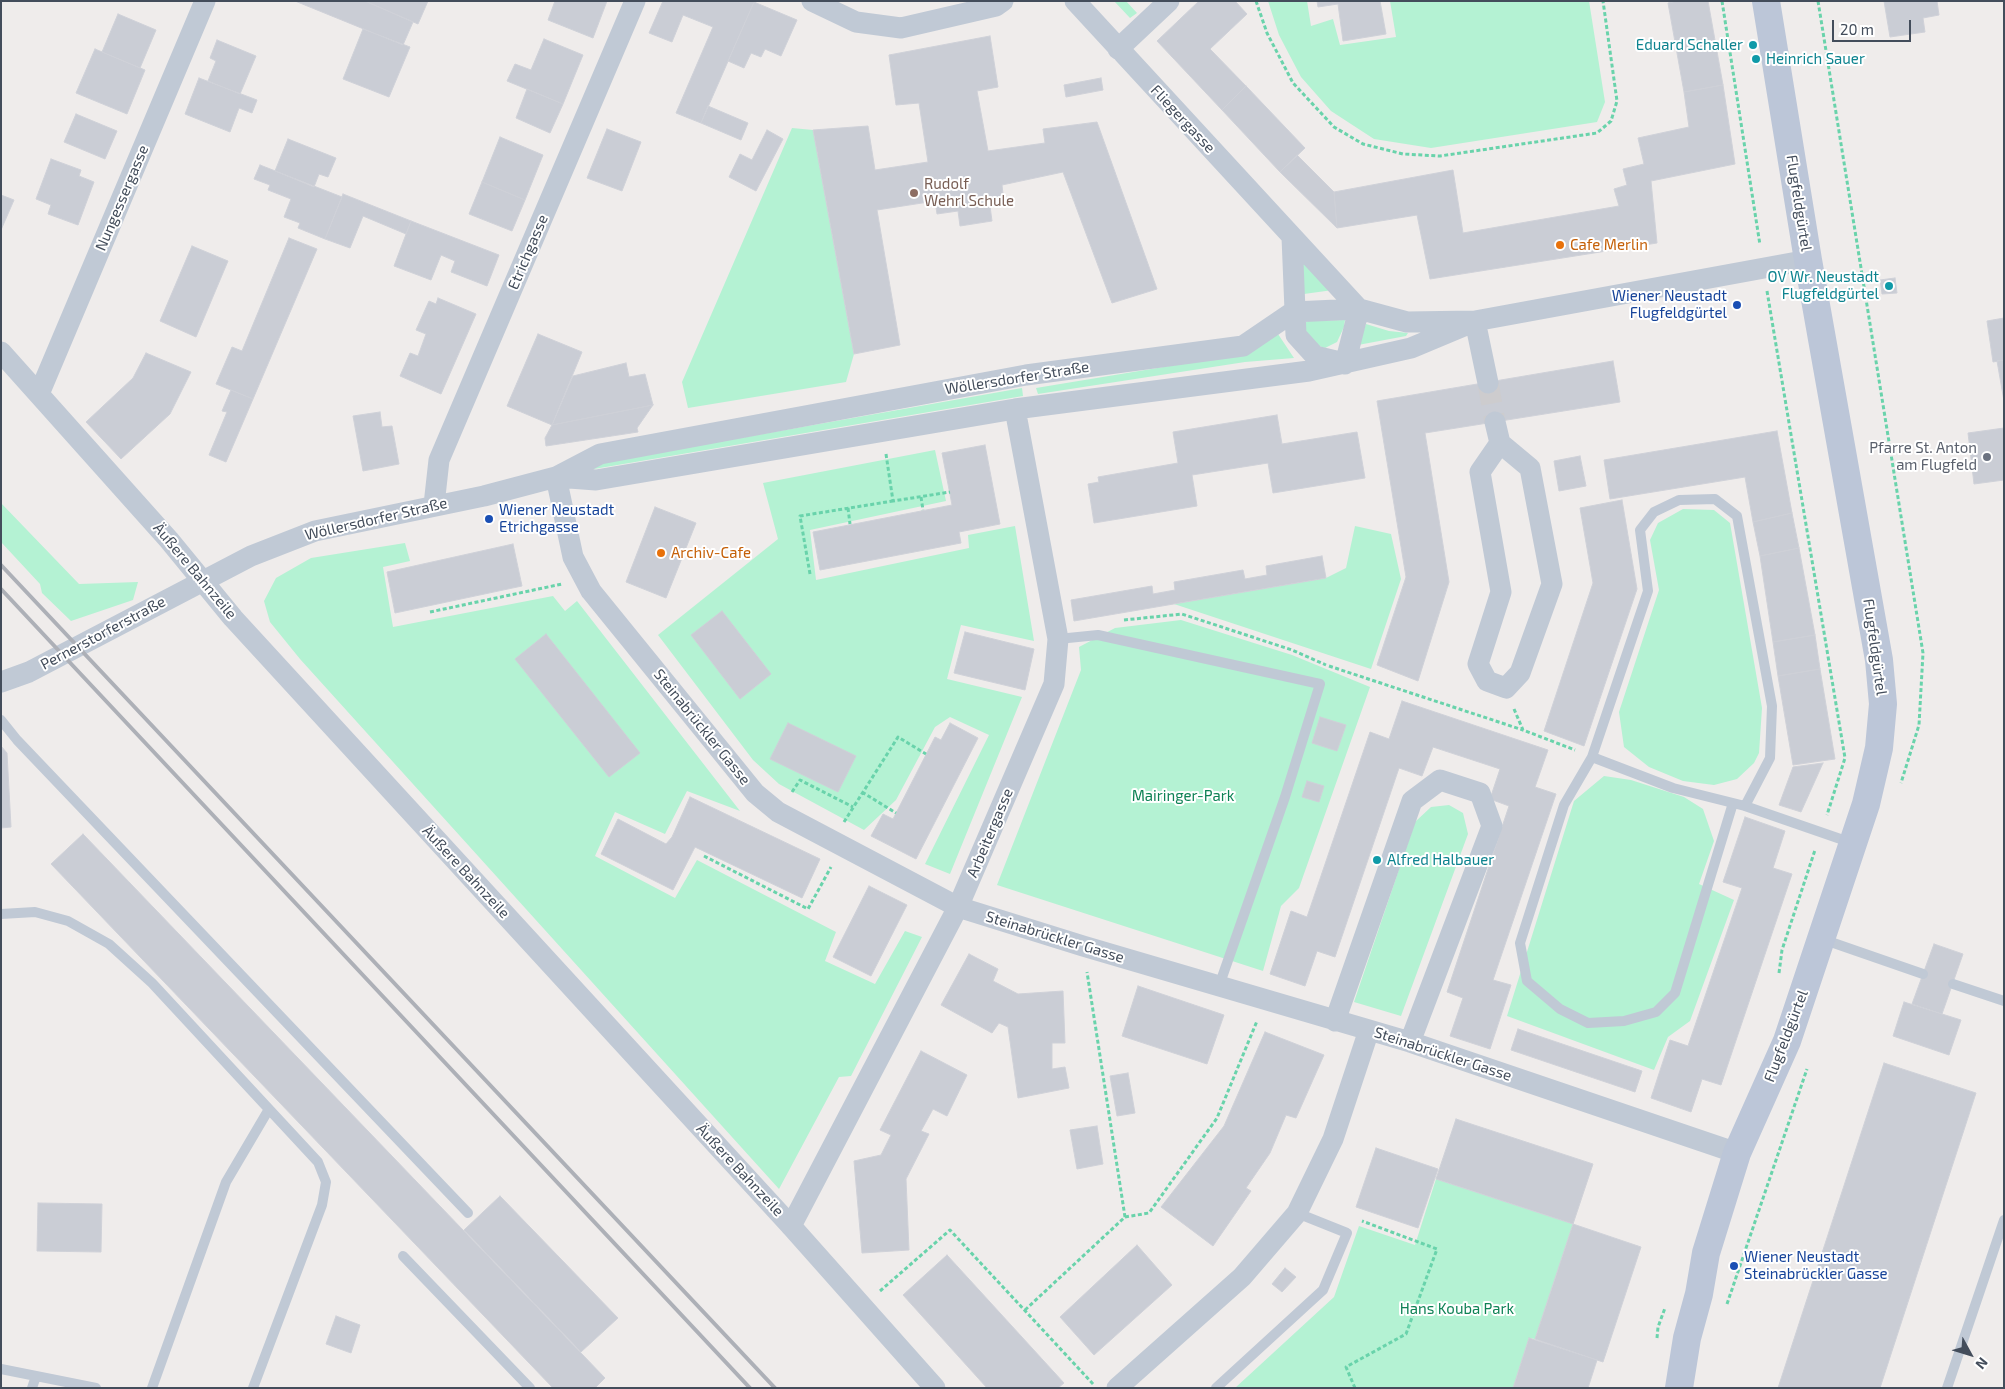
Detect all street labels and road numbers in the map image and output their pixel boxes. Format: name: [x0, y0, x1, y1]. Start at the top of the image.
street label: Fliegergasse: [1147, 81, 1219, 157]
street label: Nungessergasse: [92, 142, 152, 254]
street label: Flugfeldgürtel: [1782, 154, 1816, 252]
street label: Etrichgasse: [504, 212, 552, 292]
street label: Wöllersdorfer Straße: [944, 358, 1090, 398]
street label: Wöllersdorfer Straße: [303, 494, 449, 544]
street label: Äußere Bahnzeile: [149, 519, 241, 623]
street label: Pernerstorferstraße: [37, 592, 169, 674]
street label: Flugfeldgürtel: [1859, 598, 1891, 696]
street label: Steinabrückler Gasse: [650, 666, 754, 788]
street label: Arbeitergasse: [963, 786, 1017, 880]
street label: Äußere Bahnzeile: [418, 822, 514, 922]
street label: Steinabrückler Gasse: [984, 907, 1126, 967]
street label: Flugfeldgürtel: [1760, 987, 1812, 1085]
street label: Steinabrückler Gasse: [1372, 1023, 1514, 1085]
street label: Äußere Bahnzeile: [692, 1120, 788, 1220]

